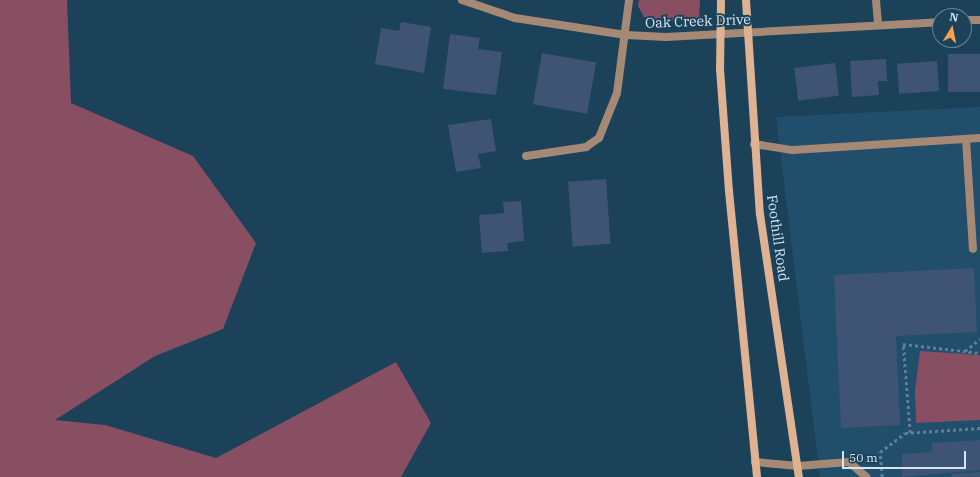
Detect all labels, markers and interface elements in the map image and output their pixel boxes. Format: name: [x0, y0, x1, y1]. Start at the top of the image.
north arrow: [932, 8, 972, 48]
text: N: [948, 10, 959, 25]
street label: Oak Creek Drive: [645, 11, 751, 31]
street label: Foothill Road: [764, 194, 792, 282]
scale bar: [844, 443, 968, 469]
text: 50 m: [849, 450, 878, 465]

